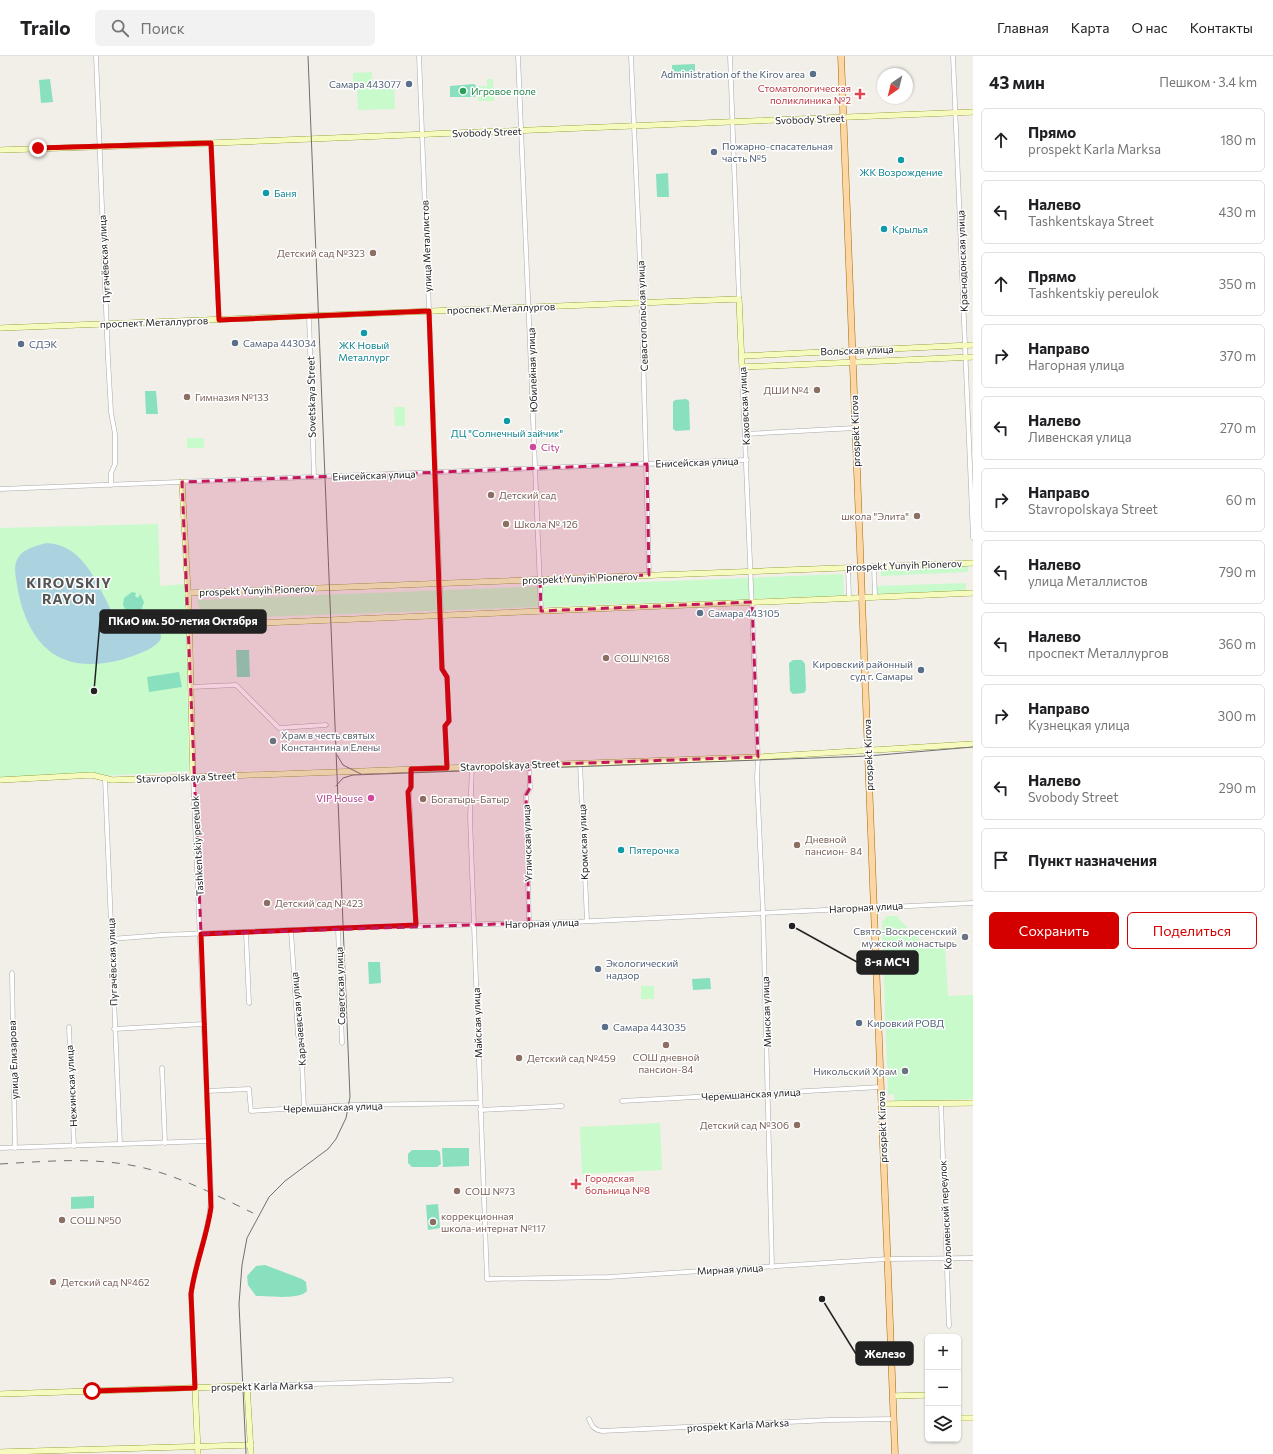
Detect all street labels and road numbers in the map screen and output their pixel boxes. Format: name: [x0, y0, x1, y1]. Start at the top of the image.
street label: Svobody Street: [775, 112, 845, 126]
street label: Svobody Street: [452, 125, 522, 139]
street label: улица Металлистов: [418, 200, 434, 292]
street label: Краснодонская улица: [954, 210, 970, 312]
street label: Пугачёвская улица: [96, 215, 112, 303]
street label: Севастопольская улица: [634, 260, 650, 372]
street label: проспект Металлургов: [447, 300, 555, 316]
street label: проспект Металлургов: [100, 314, 208, 330]
street label: Юбилейная улица: [525, 327, 539, 413]
street label: Вольская улица: [820, 343, 894, 357]
street label: Sovetskaya Street: [304, 356, 318, 438]
street label: Каховская улица: [736, 367, 752, 445]
street label: prospekt Kirova: [848, 395, 862, 467]
street label: Енисейская улица: [655, 455, 739, 469]
street label: Енисейская улица: [332, 468, 416, 482]
street label: prospekt Yunyih Pionerov: [846, 557, 962, 573]
street label: prospekt Yunyih Pionerov: [522, 570, 638, 586]
street label: prospekt Yunyih Pionerov: [199, 582, 315, 598]
street label: prospekt Kirova: [861, 719, 875, 791]
street label: Stavropolskaya Street: [460, 757, 560, 773]
street label: Stavropolskaya Street: [136, 769, 236, 785]
street label: Tashkentskiy pereulok: [188, 795, 206, 897]
street label: Угличская улица: [520, 804, 534, 882]
street label: Кромская улица: [576, 804, 590, 880]
street label: Нагорная улица: [829, 899, 903, 915]
street label: Нагорная улица: [505, 916, 579, 930]
street label: Пугачёвская улица: [104, 918, 120, 1006]
street label: Советская улица: [333, 947, 347, 1025]
street label: Карачаевская улица: [288, 972, 308, 1066]
street label: Минская улица: [759, 976, 773, 1048]
street label: Майская улица: [470, 988, 484, 1058]
street label: улица Елизарова: [6, 1020, 20, 1100]
street label: Нежинская улица: [63, 1045, 79, 1127]
street label: Черемшанская улица: [701, 1085, 801, 1103]
street label: prospekt Kirova: [875, 1091, 889, 1163]
street label: Черемшанская улица: [283, 1099, 383, 1115]
street label: Коломенский переулок: [936, 1159, 954, 1270]
street label: Мирная улица: [696, 1261, 764, 1277]
street label: prospekt Karla Marksa: [211, 1379, 313, 1393]
street label: prospekt Karla Marksa: [687, 1416, 789, 1434]

